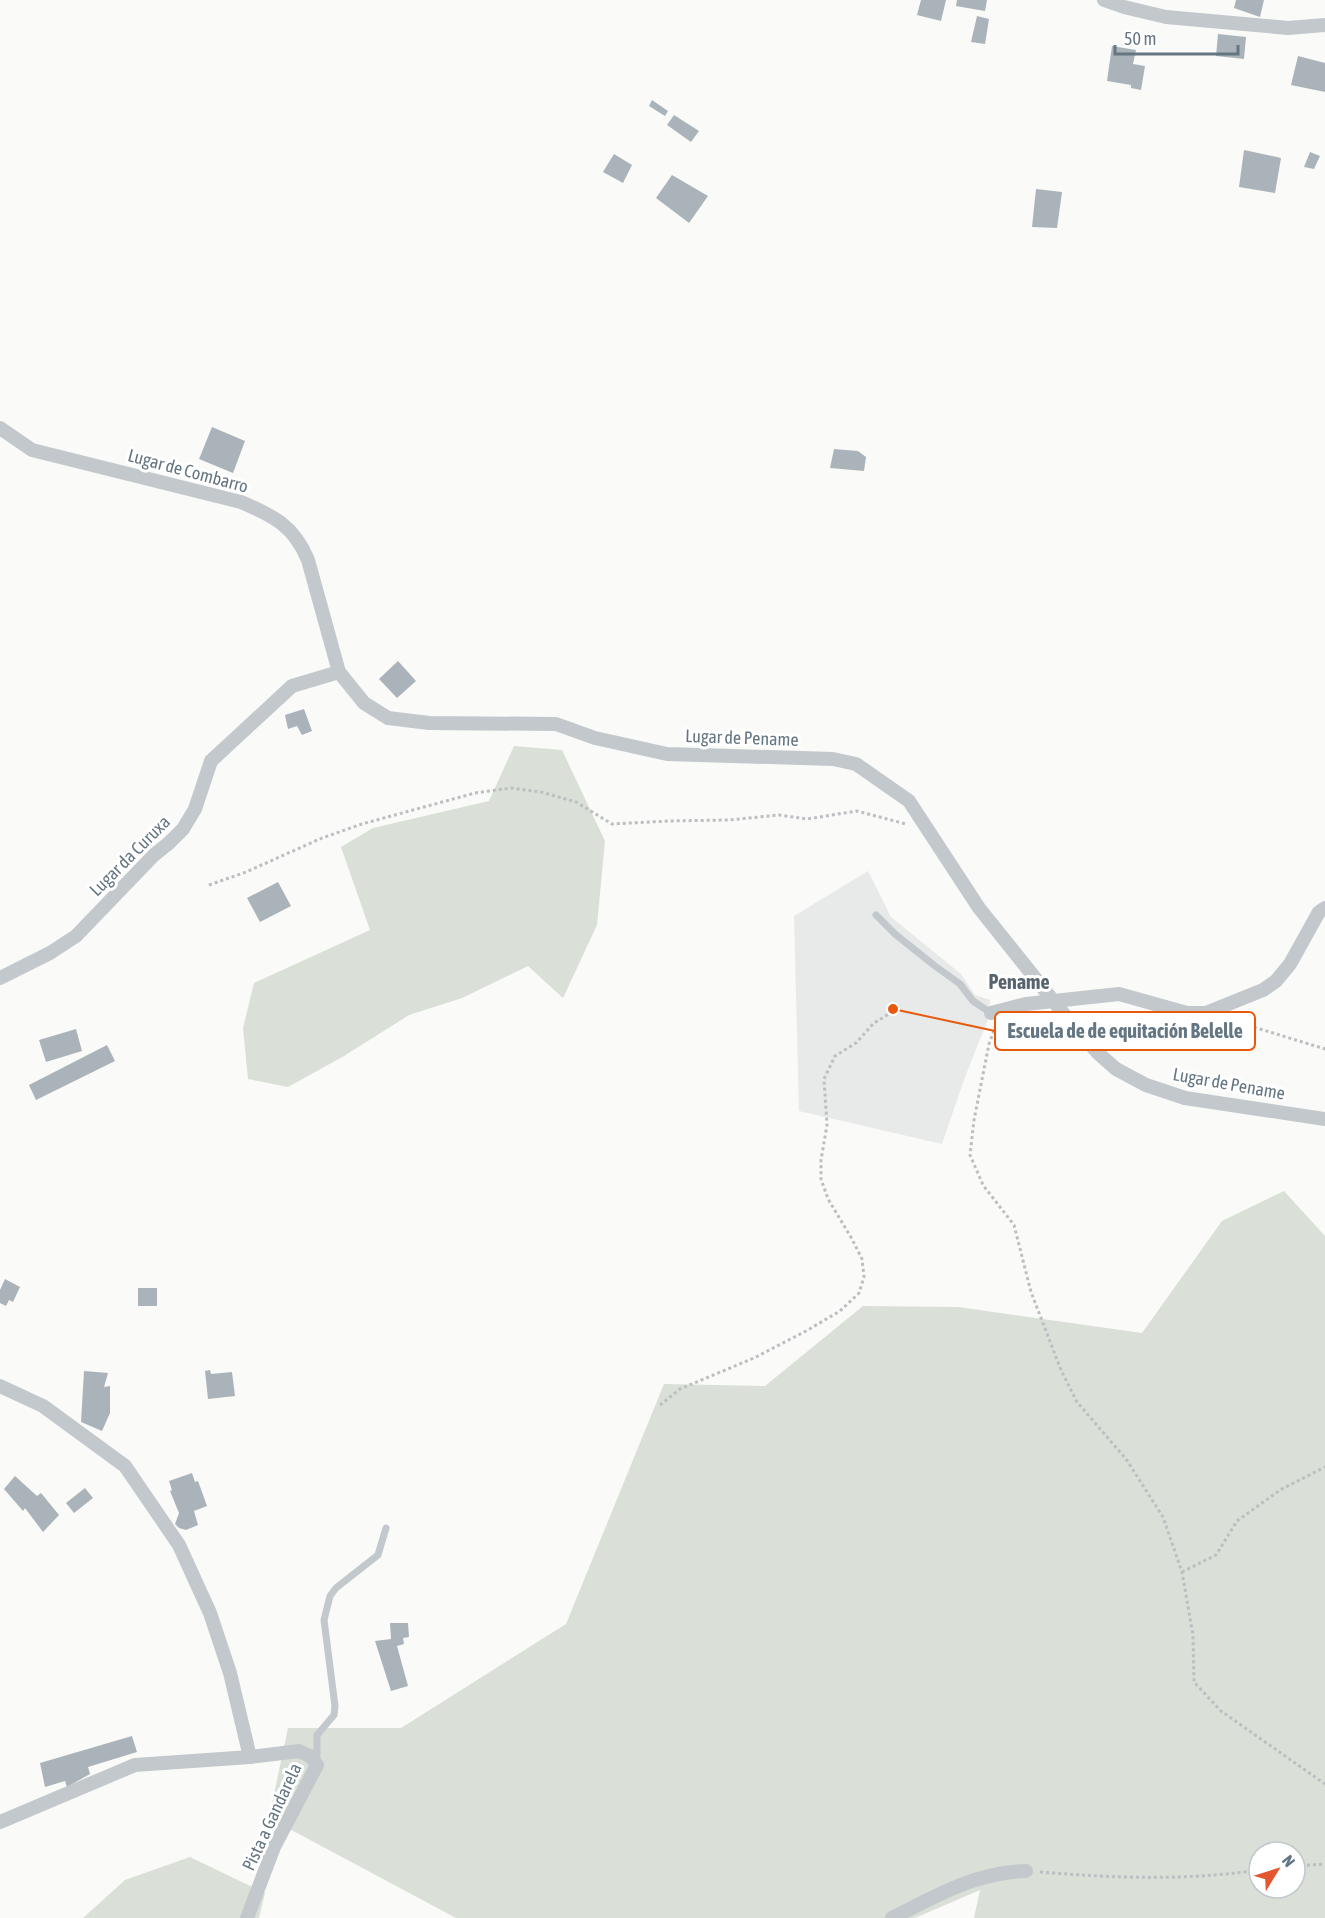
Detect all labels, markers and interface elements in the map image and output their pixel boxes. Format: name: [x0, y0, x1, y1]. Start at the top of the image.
scale bar: [1115, 18, 1238, 56]
text: 50 m: [1124, 28, 1156, 49]
street label: Lugar de Combarro: [126, 444, 251, 497]
street label: Lugar de Pename: [685, 725, 799, 750]
street label: Lugar da Curuxa: [85, 811, 174, 900]
district label: Pename: [988, 970, 1050, 993]
callout: Escuela de de equitación Belelle: [995, 1012, 1255, 1050]
text: Escuela de de equitación Belelle: [1007, 1019, 1243, 1042]
street label: Lugar de Pename: [1171, 1063, 1287, 1104]
street label: Pista a Gandarela: [238, 1760, 306, 1874]
north arrow: [1247, 1840, 1307, 1900]
text: N: [1279, 1851, 1299, 1870]

